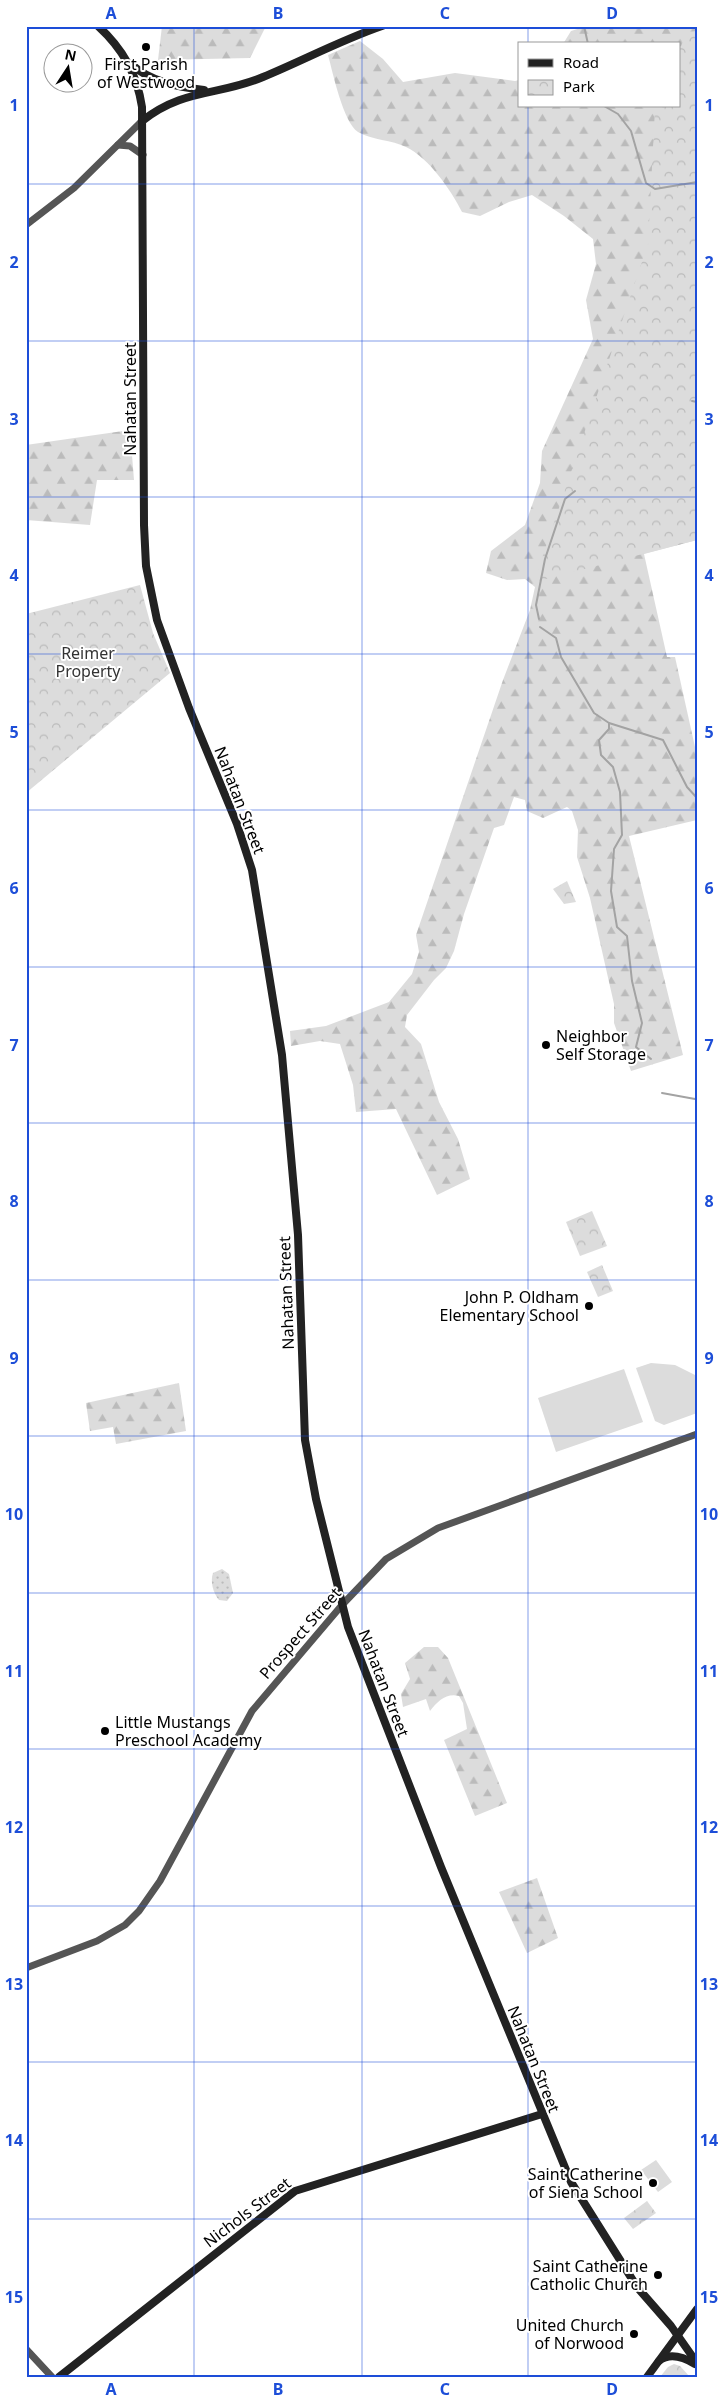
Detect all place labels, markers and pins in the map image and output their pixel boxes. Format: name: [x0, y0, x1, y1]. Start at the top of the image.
marker: First Parish of Westwood: [140, 41, 152, 53]
place label: First Parish of Westwood: [97, 53, 195, 93]
place label: Neighbor Self Storage: [556, 1025, 646, 1065]
marker: Neighbor Self Storage: [540, 1039, 552, 1051]
place label: John P. Oldham Elementary School: [440, 1286, 579, 1326]
marker: John P. Oldham Elementary School: [583, 1300, 595, 1312]
place label: Little Mustangs Preschool Academy: [115, 1711, 263, 1751]
marker: Little Mustangs Preschool Academy: [99, 1725, 111, 1737]
place label: Saint Catherine of Siena School: [528, 2163, 643, 2203]
marker: Saint Catherine of Siena School: [647, 2177, 659, 2189]
place label: Saint Catherine Catholic Church: [530, 2255, 648, 2295]
marker: Saint Catherine Catholic Church: [652, 2269, 664, 2281]
place label: United Church of Norwood: [516, 2314, 624, 2354]
marker: United Church of Norwood: [628, 2328, 640, 2340]

